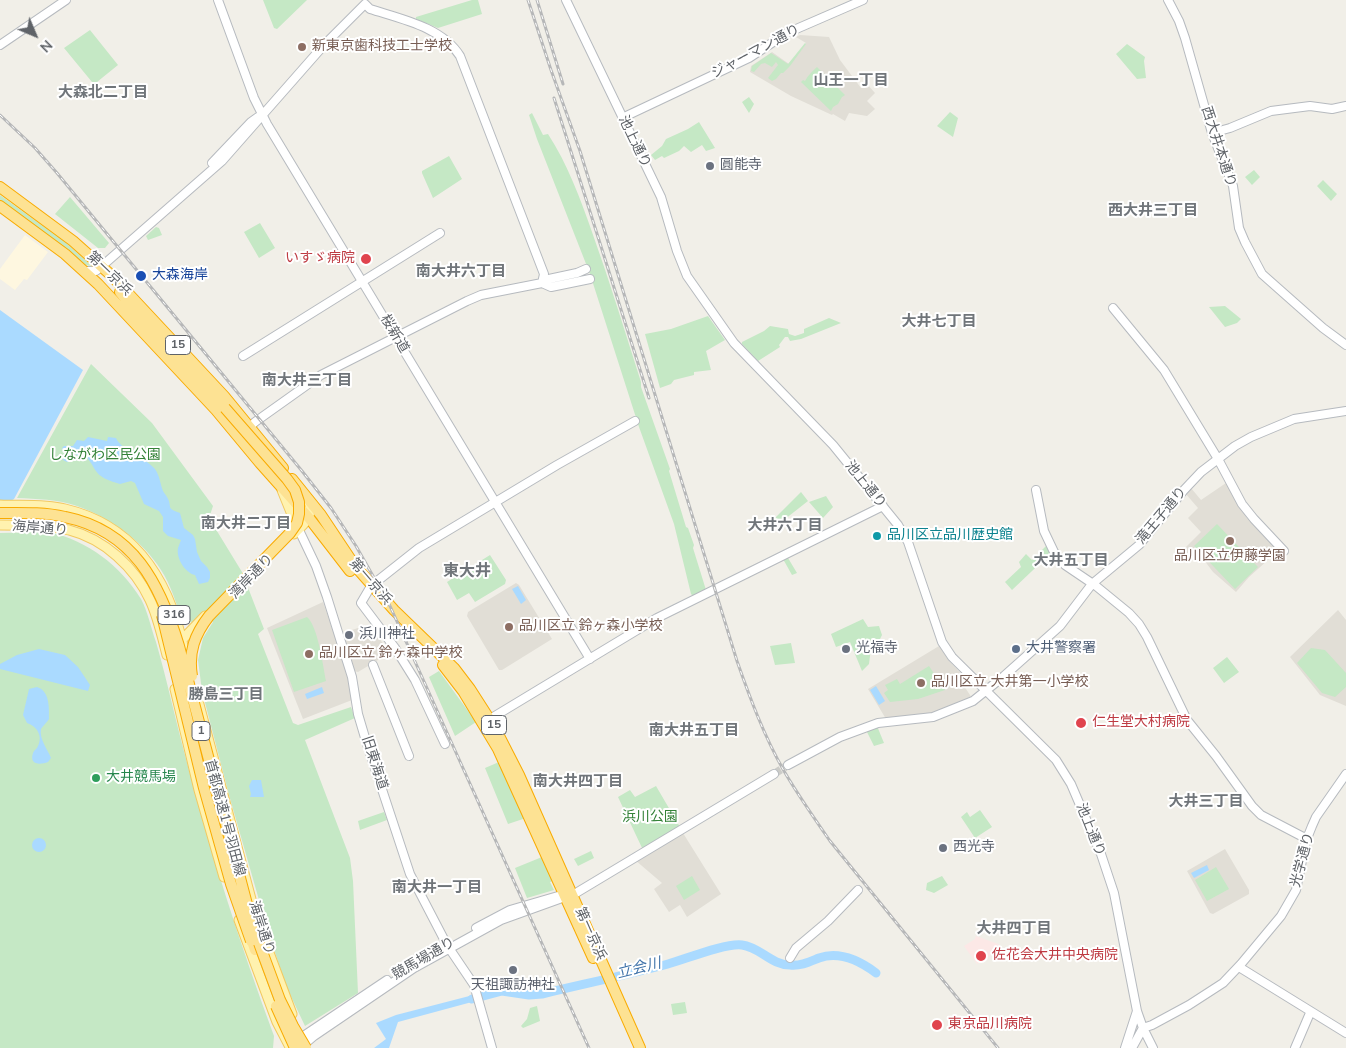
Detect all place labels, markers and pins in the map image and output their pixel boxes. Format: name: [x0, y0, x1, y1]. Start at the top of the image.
place label: 新東京歯科技工士学校: [312, 39, 452, 55]
marker: 新東京歯科技工士学校: [296, 41, 308, 53]
place label: 圓能寺: [720, 158, 762, 174]
marker: 圓能寺: [704, 160, 716, 172]
place label: いすゞ病院: [285, 251, 355, 267]
marker: いすゞ病院: [359, 252, 373, 266]
place label: 大森海岸: [152, 268, 208, 284]
marker: 大森海岸: [134, 269, 148, 283]
place label: 品川区立品川歴史館: [887, 528, 1013, 544]
marker: 品川区立品川歴史館: [871, 530, 883, 542]
marker: 品川区立伊藤学園: [1224, 535, 1236, 547]
place label: 品川区立伊藤学園: [1174, 549, 1286, 565]
place label: 品川区立 鈴ヶ森小学校: [519, 619, 663, 635]
marker: 品川区立 鈴ヶ森小学校: [503, 621, 515, 633]
place label: 浜川神社: [359, 627, 415, 643]
marker: 浜川神社: [343, 629, 355, 641]
place label: 光福寺: [856, 641, 898, 657]
place label: 大井警察署: [1026, 641, 1096, 657]
marker: 光福寺: [840, 643, 852, 655]
marker: 大井警察署: [1010, 643, 1022, 655]
place label: 品川区立 鈴ヶ森中学校: [319, 646, 463, 662]
marker: 品川区立 鈴ヶ森中学校: [303, 648, 315, 660]
place label: 品川区立 大井第一小学校: [931, 675, 1089, 691]
marker: 品川区立 大井第一小学校: [915, 677, 927, 689]
place label: 仁生堂大村病院: [1092, 715, 1190, 731]
marker: 仁生堂大村病院: [1074, 716, 1088, 730]
place label: 大井競馬場: [106, 770, 176, 786]
marker: 大井競馬場: [90, 772, 102, 784]
place label: 西光寺: [953, 840, 995, 856]
marker: 西光寺: [937, 842, 949, 854]
place label: 佐花会大井中央病院: [992, 948, 1118, 964]
marker: 佐花会大井中央病院: [974, 949, 988, 963]
marker: 天祖諏訪神社: [507, 964, 519, 976]
place label: 天祖諏訪神社: [471, 978, 555, 994]
place label: 東京品川病院: [948, 1017, 1032, 1033]
marker: 東京品川病院: [930, 1018, 944, 1032]

